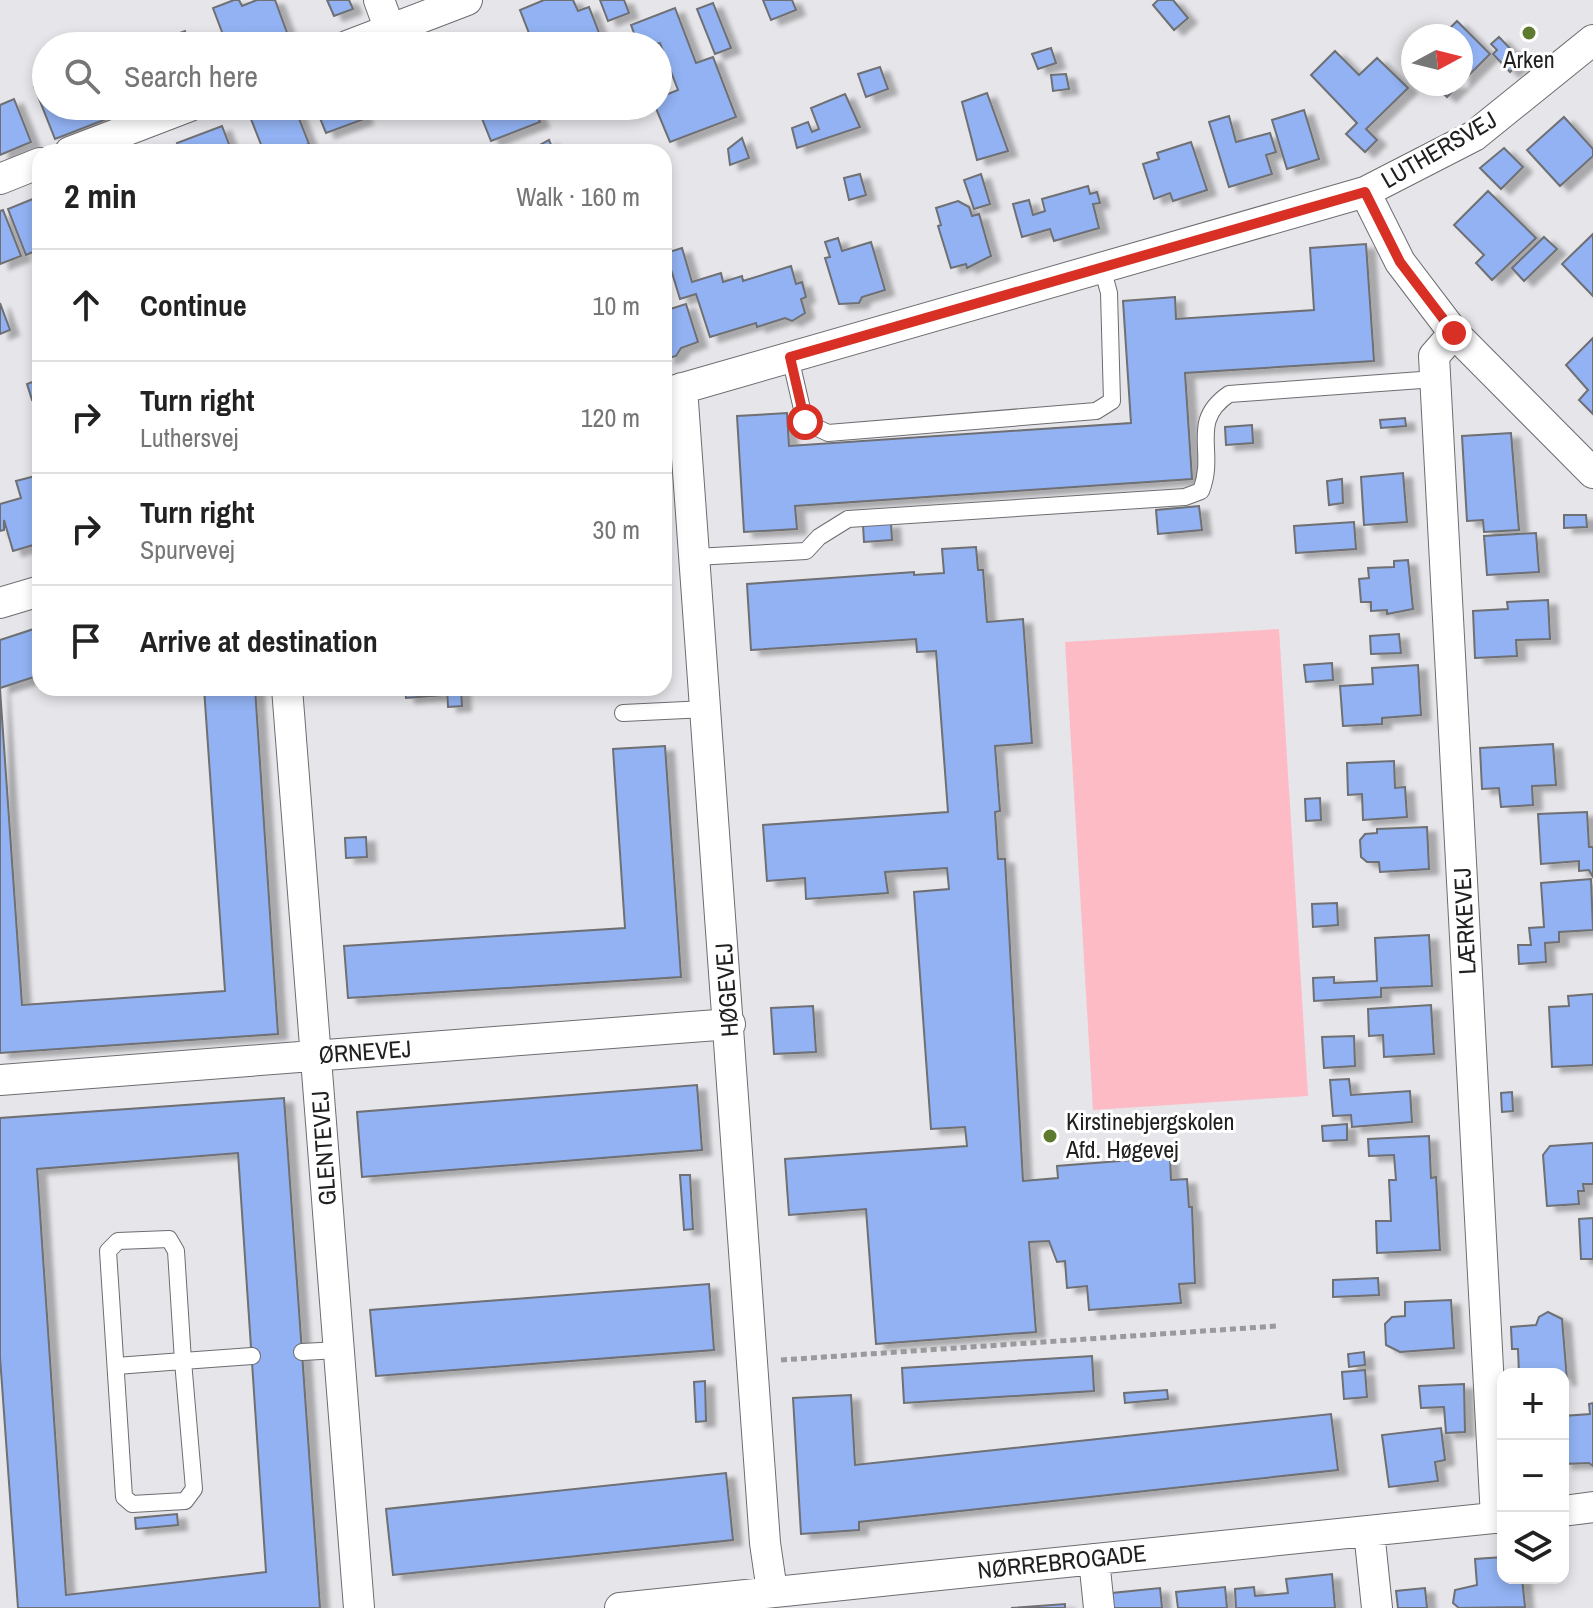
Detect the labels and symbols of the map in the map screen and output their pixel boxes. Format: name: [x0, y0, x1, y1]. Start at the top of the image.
north arrow: [1401, 24, 1473, 96]
marker: Arken: [1520, 24, 1538, 42]
place label: Arken: [1502, 43, 1555, 75]
street label: LUTHERSVEJ: [1375, 103, 1502, 195]
route end: [1436, 315, 1472, 351]
route start: [787, 404, 823, 440]
street label: LÆRKEVEJ: [1445, 867, 1483, 975]
street label: HØGEVEJ: [707, 942, 745, 1038]
street label: ØRNEVEJ: [317, 1032, 412, 1070]
street label: GLENTEVEJ: [303, 1090, 343, 1206]
place label: Kirstinebjergskolen Afd. Høgevej: [1065, 1105, 1234, 1165]
marker: Kirstinebjergskolen Afd. Høgevej: [1041, 1127, 1059, 1145]
street label: NØRREBROGADE: [976, 1536, 1148, 1586]

